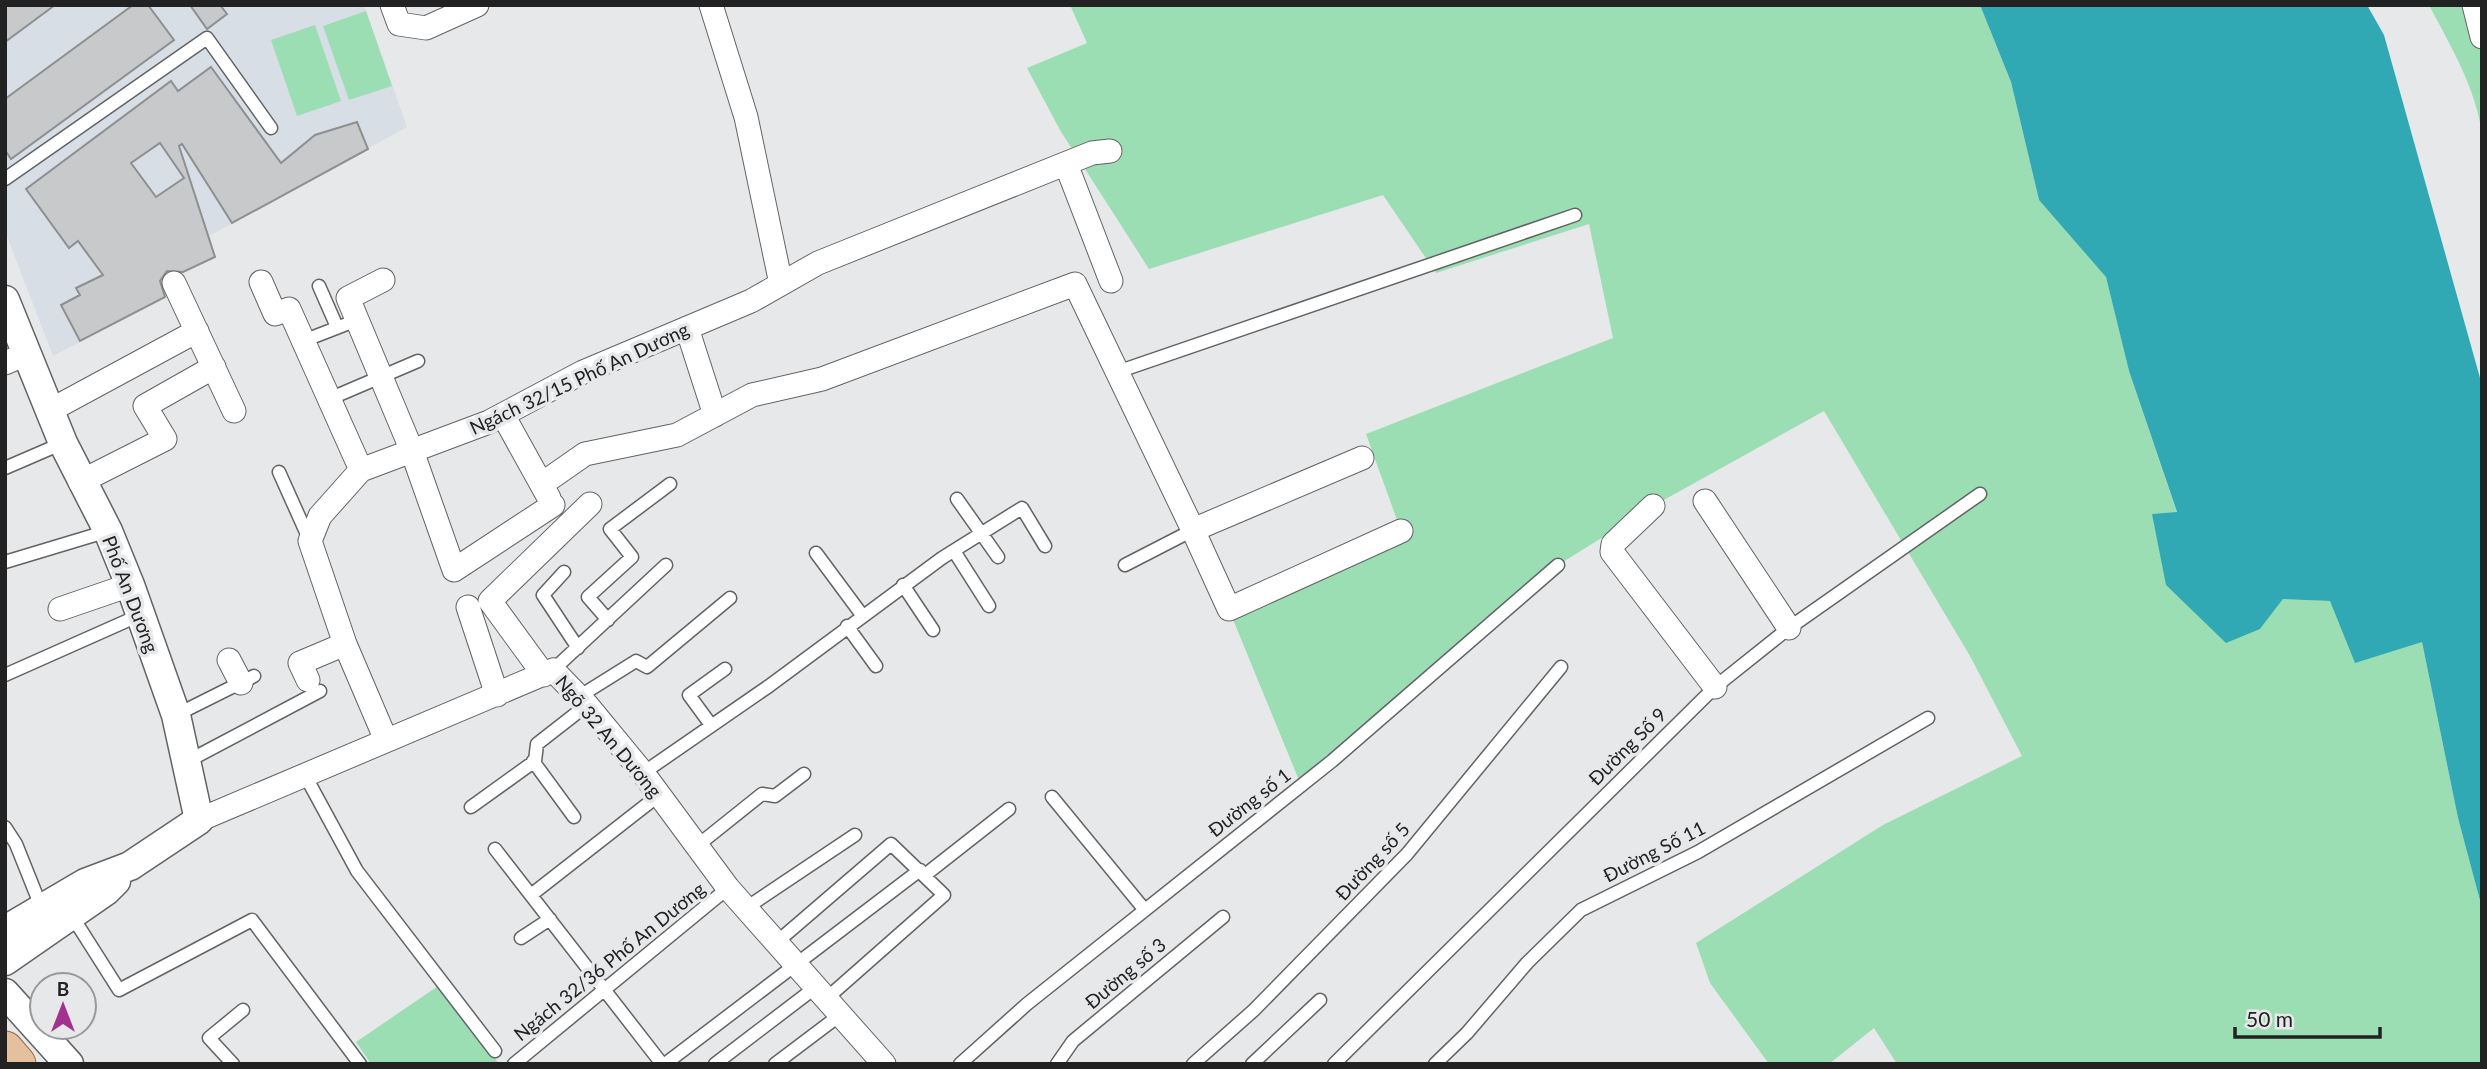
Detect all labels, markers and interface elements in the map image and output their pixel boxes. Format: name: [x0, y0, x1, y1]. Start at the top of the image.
street label: Ngách 32/15 Phố An Dương: [466, 317, 692, 439]
street label: Phố An Dương: [98, 532, 164, 656]
street label: Ngõ 32 An Dương: [551, 670, 667, 802]
street label: Đường Số 9: [1583, 702, 1671, 790]
street label: Đường số 1: [1203, 763, 1295, 841]
street label: Đường Số 11: [1599, 815, 1709, 887]
street label: Đường số 5: [1330, 817, 1414, 905]
street label: Ngách 32/36 Phố An Dương: [509, 877, 709, 1045]
street label: Đường số 3: [1080, 933, 1170, 1013]
north arrow: [28, 971, 98, 1041]
text: B: [57, 977, 69, 1000]
scale bar: [2235, 996, 2380, 1040]
text: 50 m: [2246, 1006, 2293, 1031]

